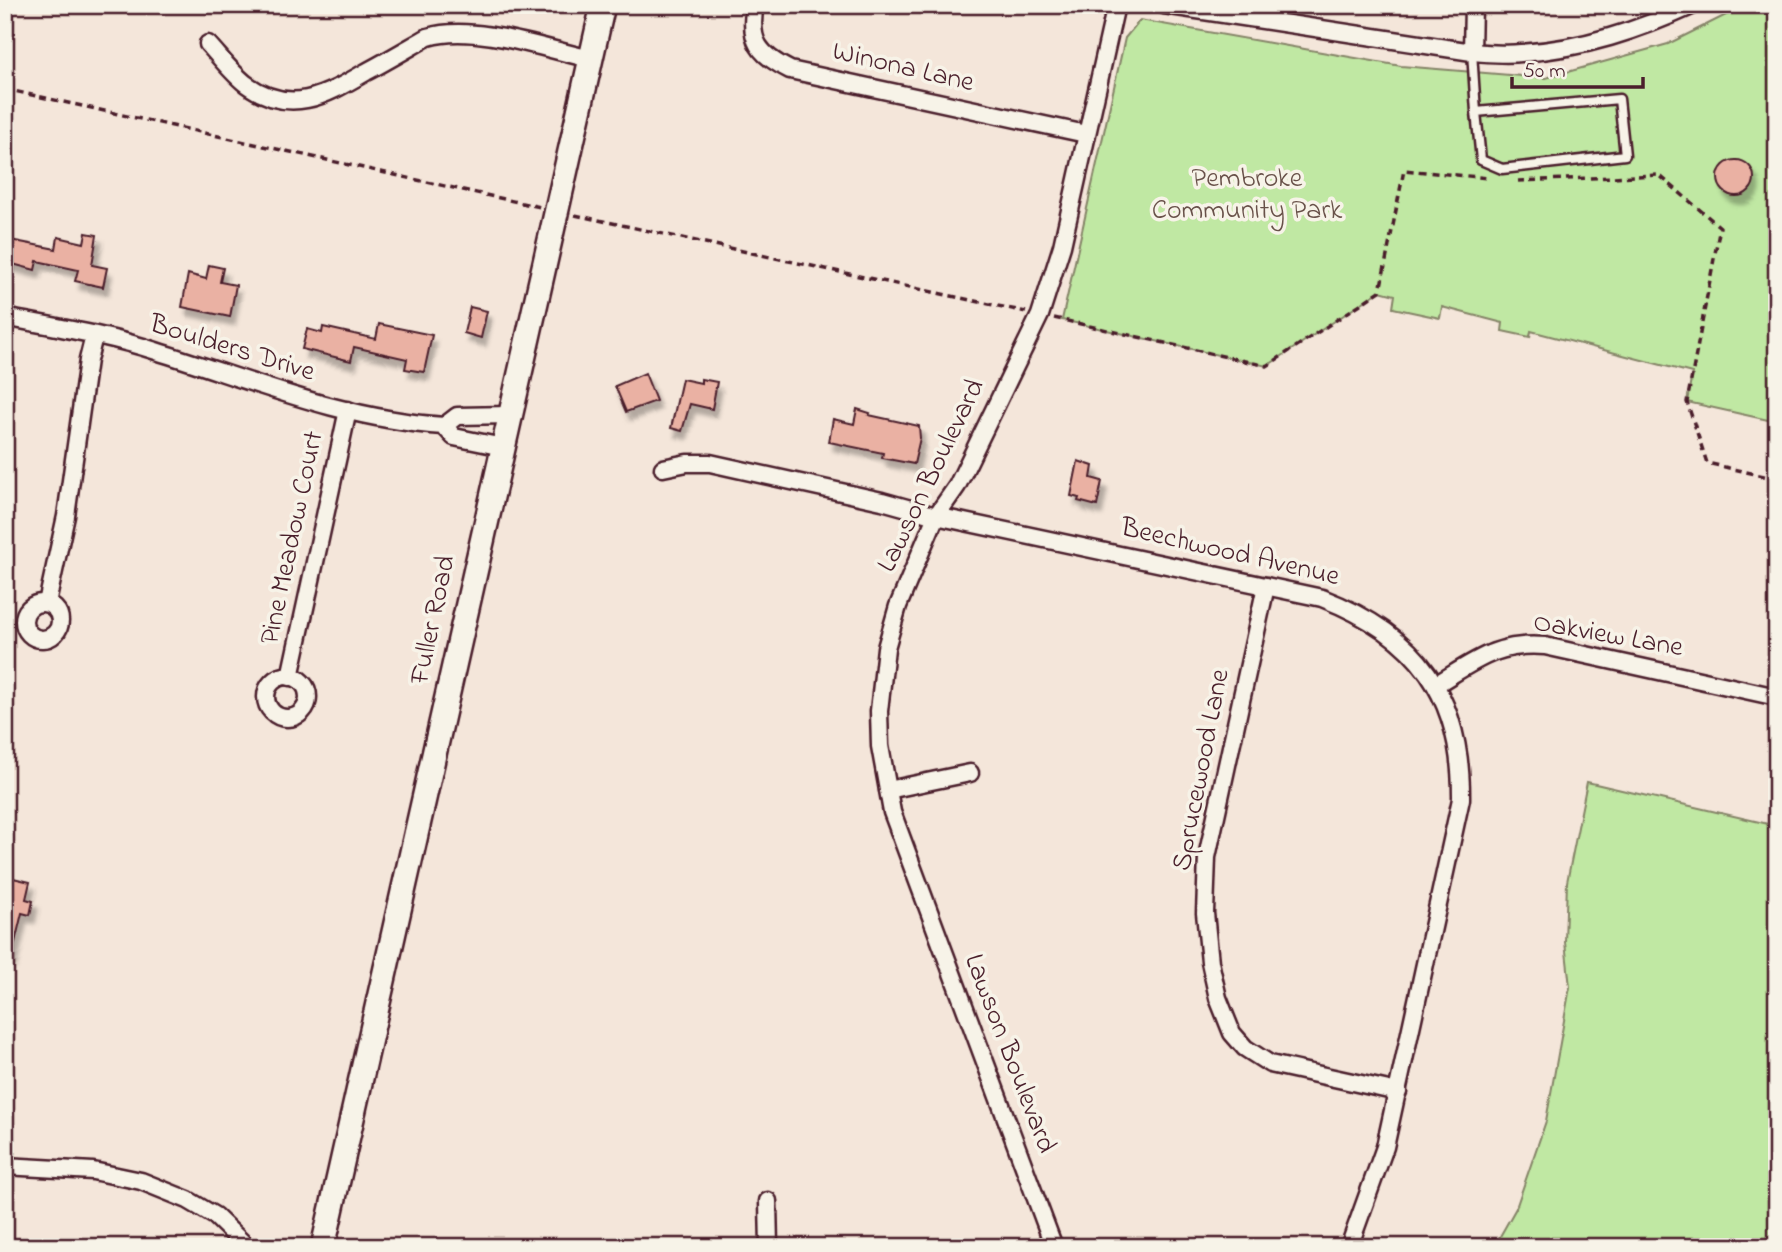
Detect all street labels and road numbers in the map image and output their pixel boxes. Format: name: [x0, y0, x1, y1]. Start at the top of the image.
street label: Winona Lane: [828, 32, 978, 104]
street label: Boulders Drive: [143, 304, 320, 394]
street label: Lawson Boulevard: [867, 372, 997, 580]
street label: Pine Meadow Court: [250, 428, 336, 648]
street label: Beechwood Avenue: [1116, 508, 1344, 598]
street label: Fuller Road: [400, 552, 468, 689]
street label: Oakview Lane: [1530, 603, 1687, 669]
street label: Sprucewood Lane: [1162, 665, 1242, 874]
street label: Lawson Boulevard: [952, 948, 1066, 1160]

